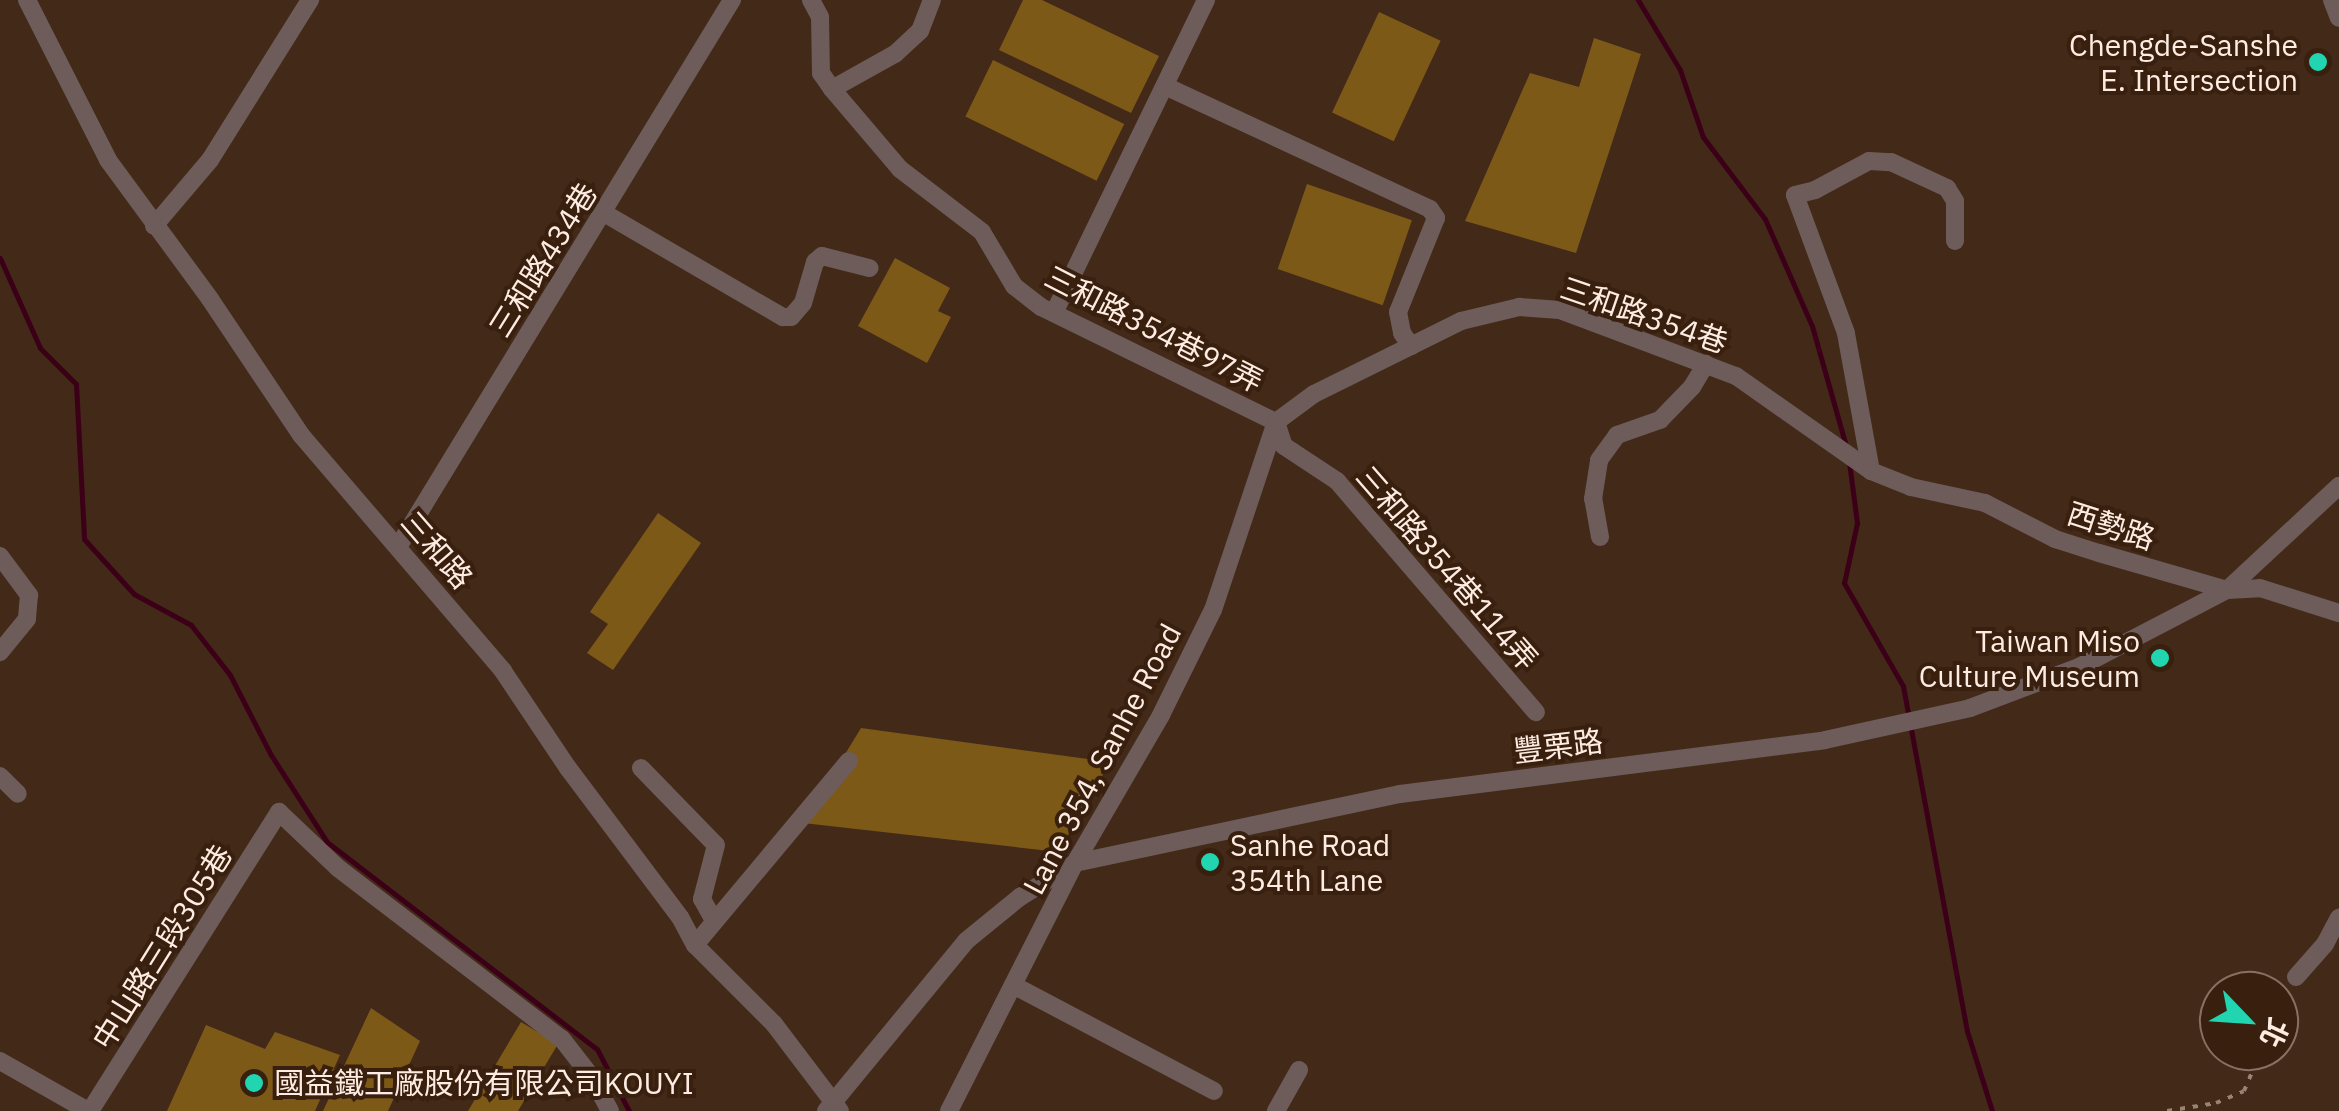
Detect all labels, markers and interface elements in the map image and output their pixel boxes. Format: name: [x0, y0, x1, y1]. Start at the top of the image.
place label: Chengde-Sanshe E. Intersection: [2069, 27, 2298, 98]
marker: Chengde-Sanshe E. Intersection: [2307, 51, 2329, 73]
street label: 三和路434巷: [482, 177, 604, 343]
street label: 三和路354巷97弄: [1039, 258, 1269, 400]
street label: 三和路354巷: [1556, 270, 1732, 360]
street label: 三和路354巷114弄: [1349, 459, 1545, 677]
street label: 西勢路: [2063, 495, 2159, 557]
street label: 三和路: [394, 504, 480, 596]
street label: Lane 354, Sanhe Road: [1015, 618, 1189, 900]
place label: Taiwan Miso Culture Museum: [1919, 623, 2140, 694]
marker: Taiwan Miso Culture Museum: [2149, 647, 2171, 669]
street label: 豐栗路: [1511, 723, 1605, 769]
place label: Sanhe Road 354th Lane: [1230, 827, 1390, 898]
street label: 中山路三段305巷: [85, 838, 239, 1056]
marker: Sanhe Road 354th Lane: [1199, 851, 1221, 873]
north arrow: [2199, 971, 2299, 1071]
text: 北: [2252, 1013, 2298, 1054]
place label: 國益鐵工廠股份有限公司KOUYI: [274, 1065, 694, 1101]
marker: 國益鐵工廠股份有限公司KOUYI: [243, 1072, 265, 1094]

